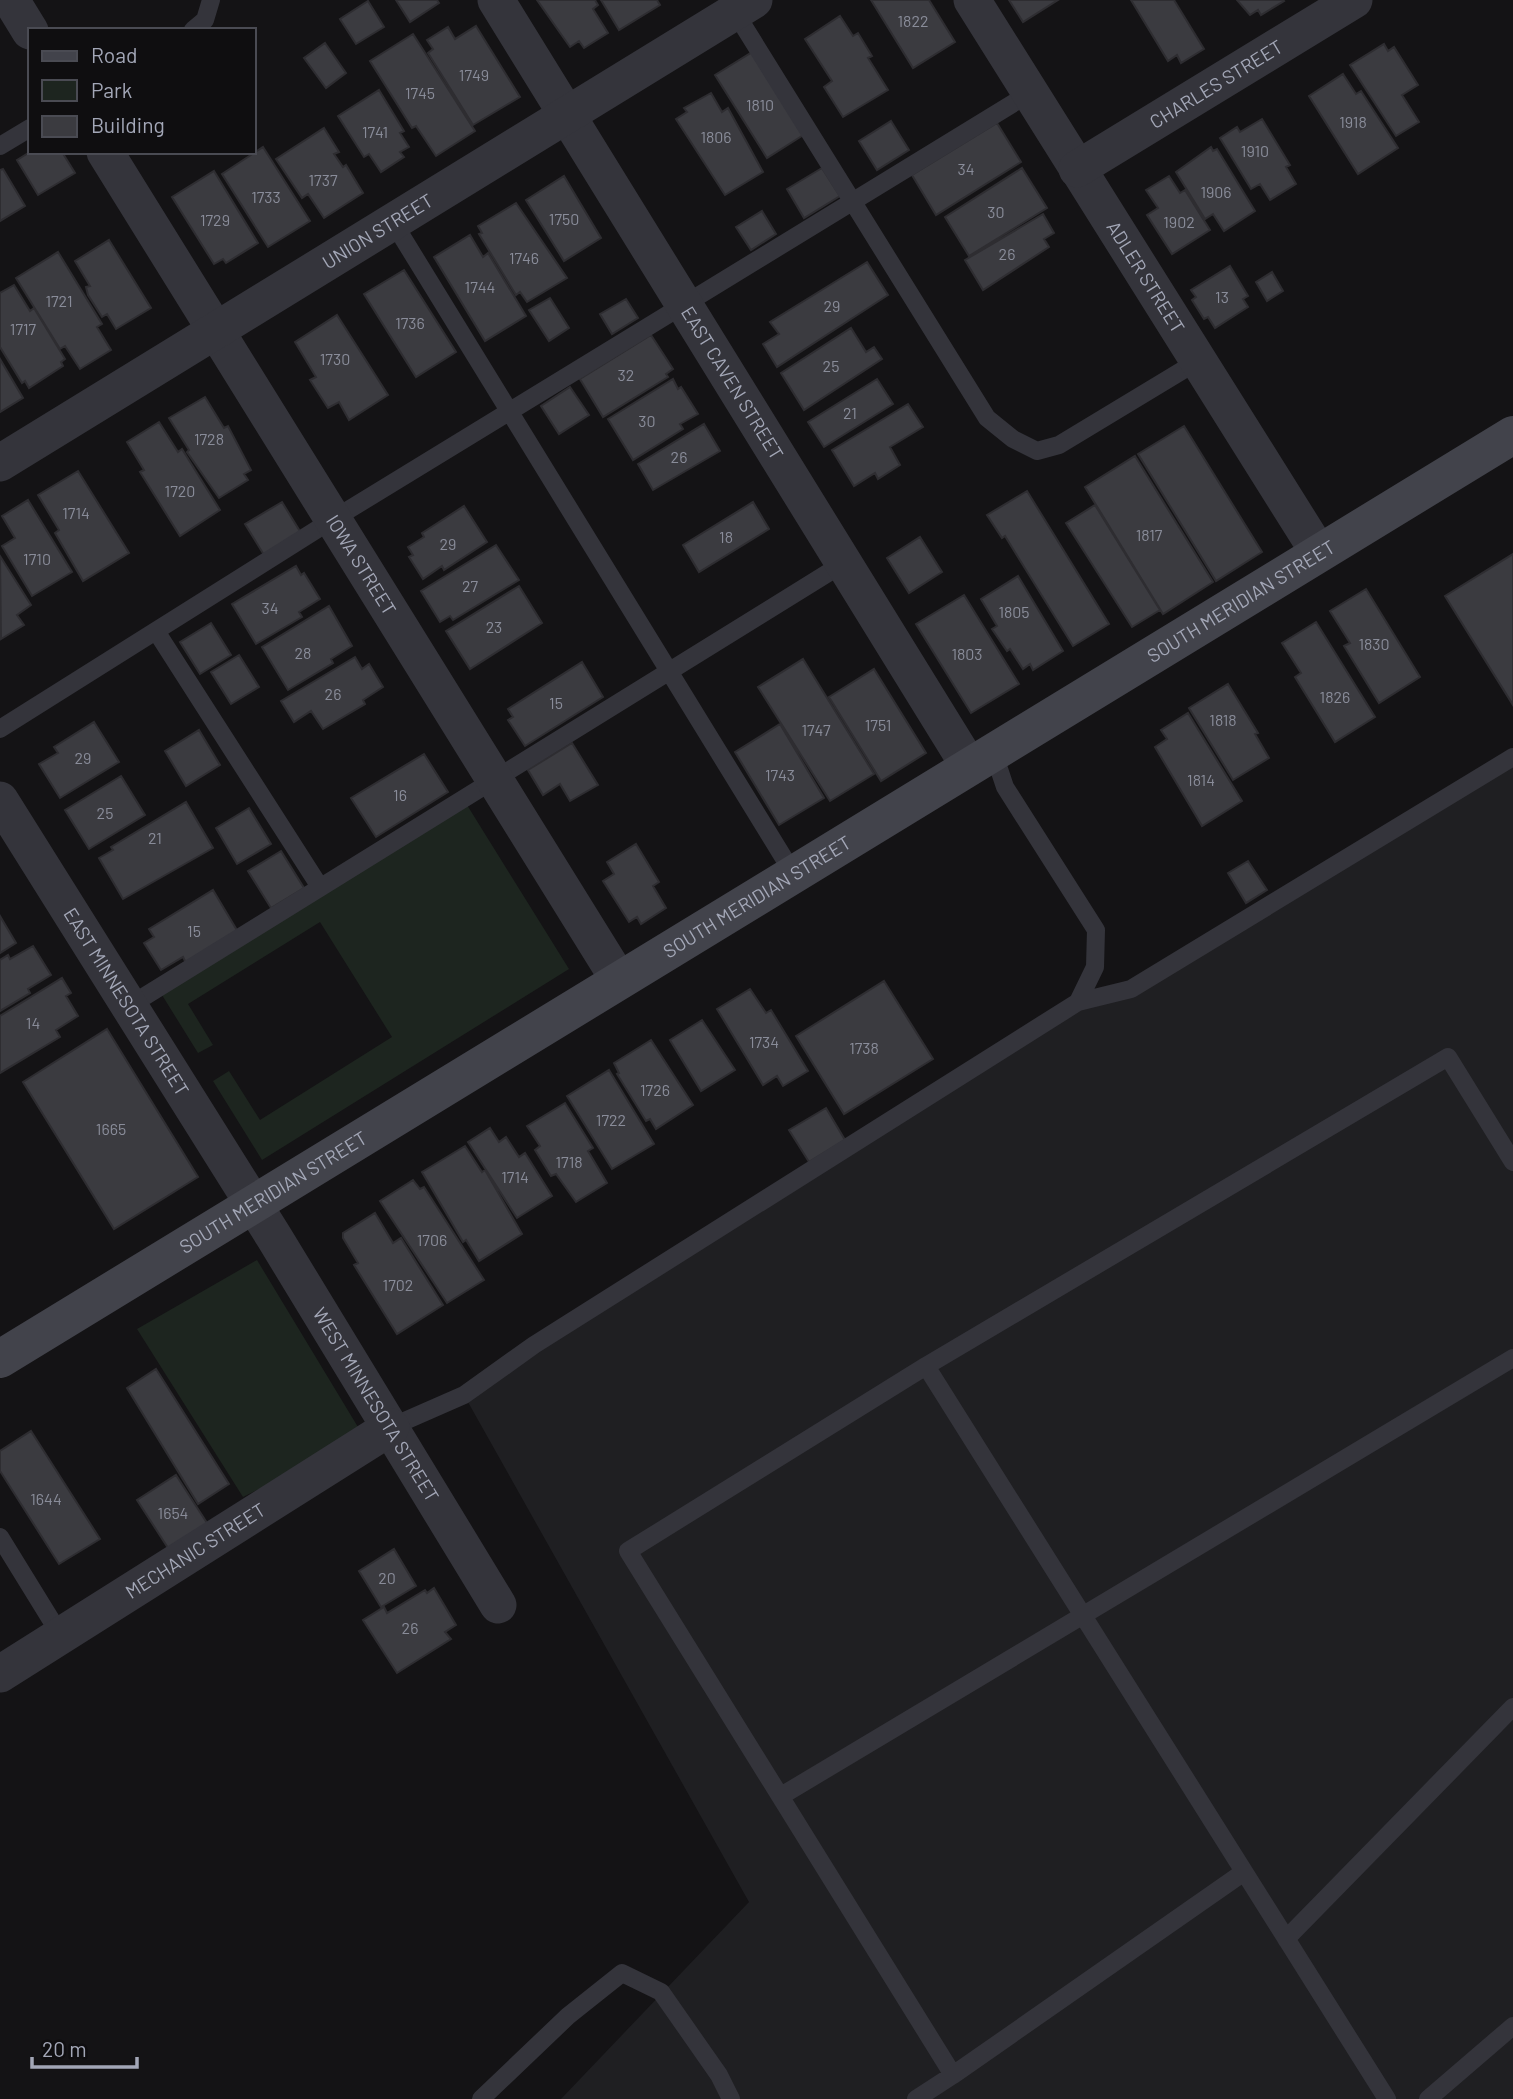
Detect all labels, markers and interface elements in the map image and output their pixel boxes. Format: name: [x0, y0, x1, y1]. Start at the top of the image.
house number: 1822: [897, 11, 929, 30]
legend: [28, 28, 256, 154]
street label: CHARLES STREET: [1145, 34, 1287, 133]
text: Road: [91, 42, 137, 67]
house number: 1749: [459, 65, 489, 84]
text: Park: [91, 77, 132, 102]
house number: 1745: [405, 83, 435, 102]
house number: 1810: [746, 95, 774, 114]
text: Building: [91, 112, 165, 137]
house number: 1918: [1339, 112, 1367, 131]
house number: 1741: [362, 122, 388, 141]
house number: 1806: [700, 127, 732, 146]
house number: 1910: [1241, 141, 1269, 160]
house number: 34: [957, 159, 975, 178]
house number: 1737: [309, 170, 338, 189]
house number: 1906: [1200, 182, 1232, 201]
house number: 1733: [251, 187, 281, 206]
street label: UNION STREET: [318, 188, 437, 273]
house number: 30: [987, 202, 1005, 221]
house number: 1750: [549, 209, 579, 228]
house number: 1729: [200, 210, 230, 229]
house number: 1902: [1163, 212, 1195, 231]
street label: ADLER STREET: [1102, 216, 1190, 337]
house number: 26: [999, 244, 1015, 263]
house number: 1746: [509, 248, 539, 267]
house number: 1744: [465, 277, 495, 296]
house number: 13: [1215, 287, 1229, 306]
house number: 1721: [45, 291, 73, 310]
house number: 29: [824, 296, 840, 315]
street label: EAST CAVEN STREET: [677, 302, 789, 464]
house number: 1736: [395, 313, 425, 332]
house number: 1717: [10, 319, 37, 338]
house number: 1730: [320, 349, 350, 368]
house number: 25: [823, 356, 839, 375]
house number: 32: [618, 365, 634, 384]
house number: 21: [843, 403, 857, 422]
house number: 30: [638, 411, 656, 430]
house number: 1728: [194, 429, 224, 448]
house number: 26: [671, 447, 687, 466]
house number: 1720: [165, 481, 195, 500]
house number: 1714: [62, 503, 90, 522]
street label: IOWA STREET: [322, 510, 402, 619]
house number: 1817: [1136, 525, 1163, 544]
house number: 18: [719, 527, 733, 546]
house number: 29: [440, 534, 456, 553]
street label: SOUTH MERIDIAN STREET: [1143, 535, 1339, 667]
house number: 1710: [23, 549, 51, 568]
house number: 27: [462, 576, 478, 595]
house number: 34: [261, 598, 279, 617]
house number: 1805: [998, 602, 1030, 621]
house number: 23: [486, 617, 502, 636]
house number: 1830: [1358, 634, 1390, 653]
house number: 28: [295, 643, 311, 662]
house number: 1803: [951, 644, 983, 663]
house number: 26: [325, 684, 341, 703]
house number: 1826: [1320, 687, 1350, 706]
house number: 15: [549, 693, 563, 712]
house number: 1818: [1209, 710, 1237, 729]
house number: 1751: [865, 715, 891, 734]
house number: 1747: [801, 720, 831, 739]
house number: 29: [75, 748, 91, 767]
house number: 1743: [765, 765, 795, 784]
house number: 1814: [1187, 770, 1215, 789]
house number: 16: [393, 785, 407, 804]
house number: 25: [97, 803, 113, 822]
house number: 21: [148, 828, 162, 847]
street label: SOUTH MERIDIAN STREET: [659, 830, 855, 962]
street label: EAST MINNESOTA STREET: [59, 903, 194, 1100]
house number: 15: [187, 921, 201, 940]
house number: 14: [26, 1013, 40, 1032]
house number: 1734: [749, 1032, 779, 1051]
house number: 1738: [849, 1038, 879, 1057]
house number: 1726: [640, 1080, 670, 1099]
house number: 1722: [596, 1110, 626, 1129]
house number: 1665: [96, 1119, 126, 1138]
street label: SOUTH MERIDIAN STREET: [175, 1126, 371, 1258]
house number: 1718: [555, 1152, 583, 1171]
house number: 1714: [501, 1167, 529, 1186]
house number: 1706: [417, 1230, 447, 1249]
house number: 1702: [383, 1275, 413, 1294]
street label: WEST MINNESOTA STREET: [309, 1303, 444, 1506]
house number: 1644: [30, 1489, 62, 1508]
street label: MECHANIC STREET: [121, 1498, 269, 1603]
house number: 1654: [158, 1503, 188, 1522]
house number: 20: [378, 1568, 396, 1587]
house number: 26: [402, 1618, 418, 1637]
scale bar: [32, 2025, 136, 2070]
text: 20 m: [42, 2036, 87, 2061]

